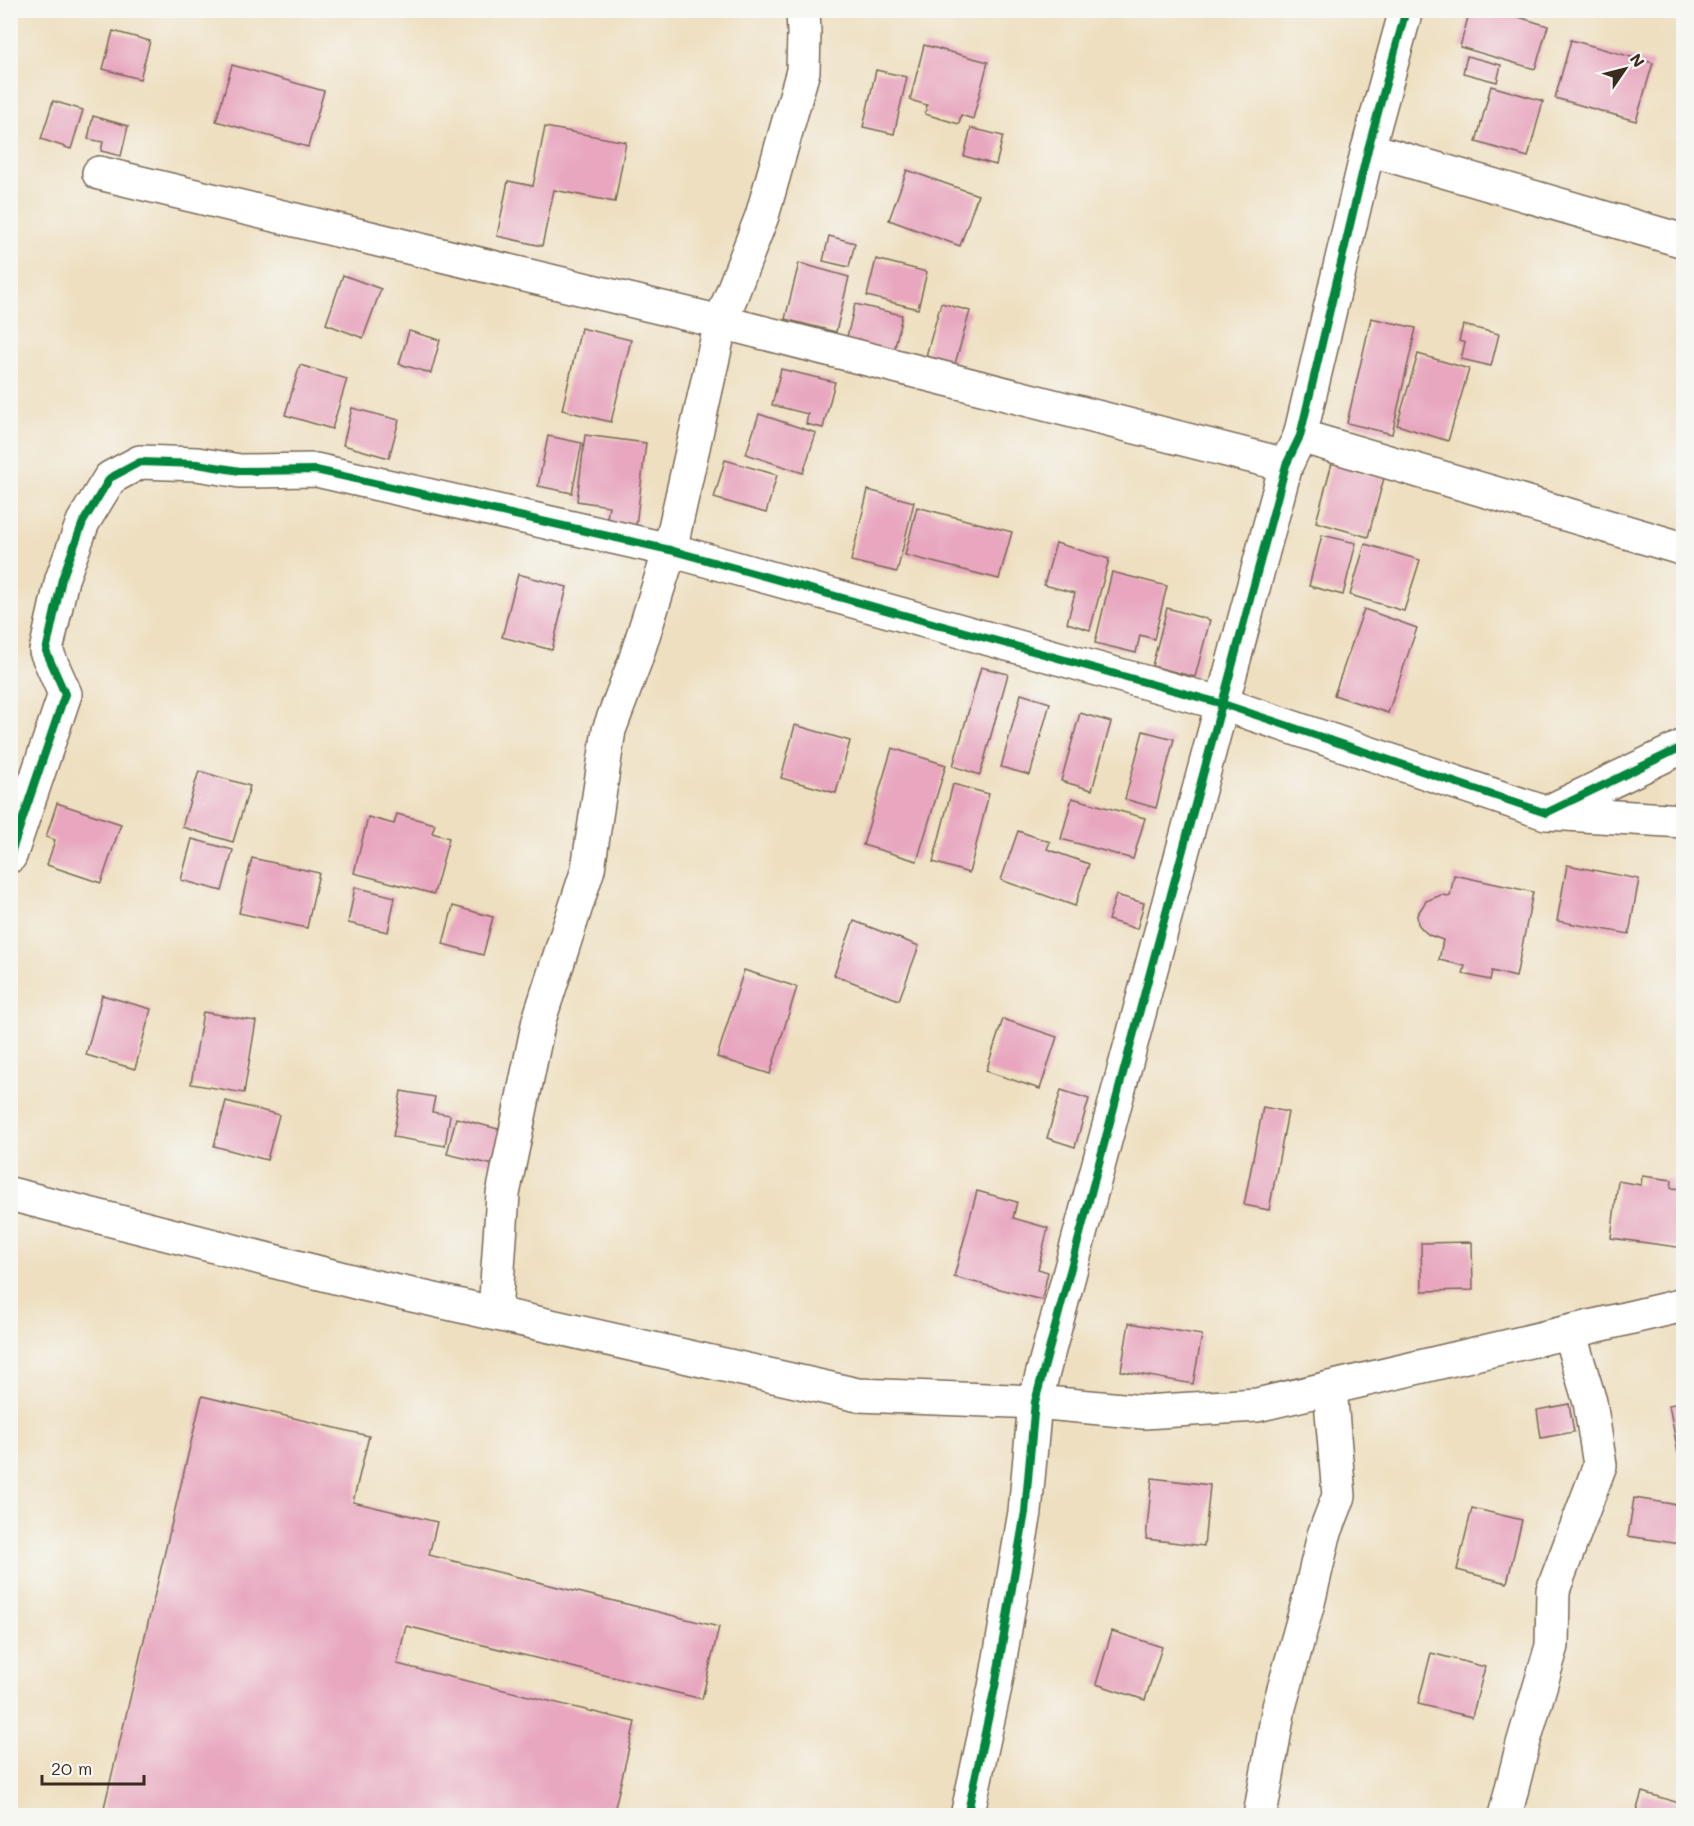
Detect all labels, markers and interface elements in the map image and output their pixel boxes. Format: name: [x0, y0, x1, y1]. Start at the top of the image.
north arrow: [1595, 39, 1655, 99]
text: N: [1626, 49, 1650, 71]
scale bar: [42, 1748, 144, 1786]
text: 20 m: [51, 1756, 92, 1780]

